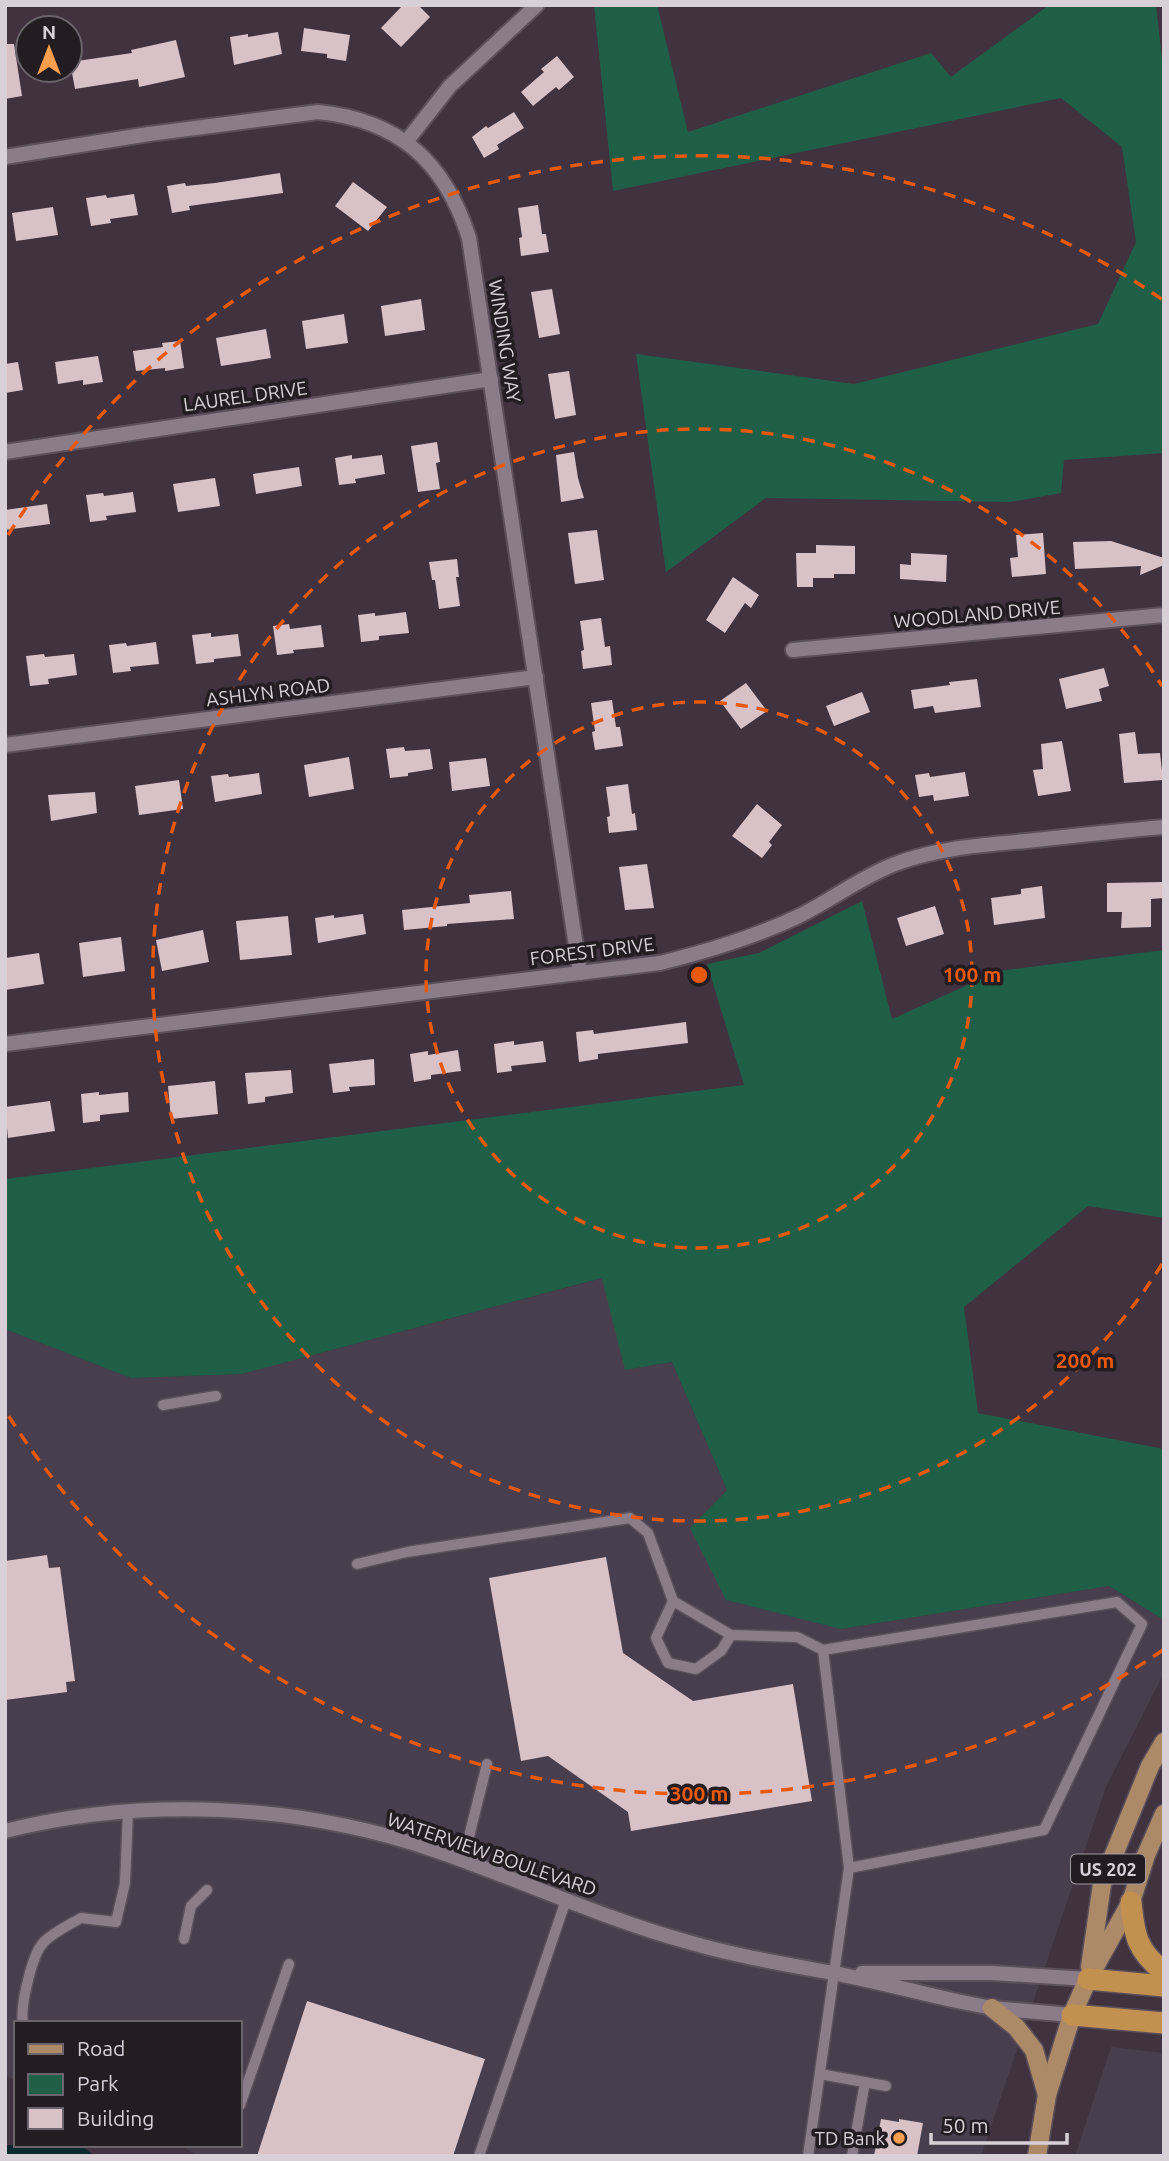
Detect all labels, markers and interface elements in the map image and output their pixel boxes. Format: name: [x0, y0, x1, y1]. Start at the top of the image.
north arrow: [14, 14, 84, 84]
text: N: [42, 21, 56, 43]
street label: WINDING WAY: [484, 278, 526, 404]
street label: LAUREL DRIVE: [182, 376, 308, 416]
street label: WOODLAND DRIVE: [893, 596, 1061, 632]
street label: ASHLYN ROAD: [205, 673, 331, 711]
street label: FOREST DRIVE: [529, 932, 655, 970]
text: 100 m: [943, 962, 1001, 986]
centre of rings: [687, 963, 711, 987]
text: 200 m: [1056, 1348, 1114, 1372]
text: 300 m: [670, 1781, 728, 1805]
street label: WATERVIEW BOULEVARD: [384, 1808, 600, 1900]
road number: US 202: [1071, 1854, 1145, 1884]
legend: [14, 2021, 242, 2147]
text: Road: [77, 2036, 125, 2060]
text: Park: [77, 2071, 119, 2095]
scale bar: [931, 2102, 1068, 2146]
text: Building: [77, 2106, 154, 2130]
text: 50 m: [942, 2113, 989, 2137]
place label: TD Bank: [814, 2127, 885, 2149]
marker: TD Bank: [891, 2130, 907, 2146]

